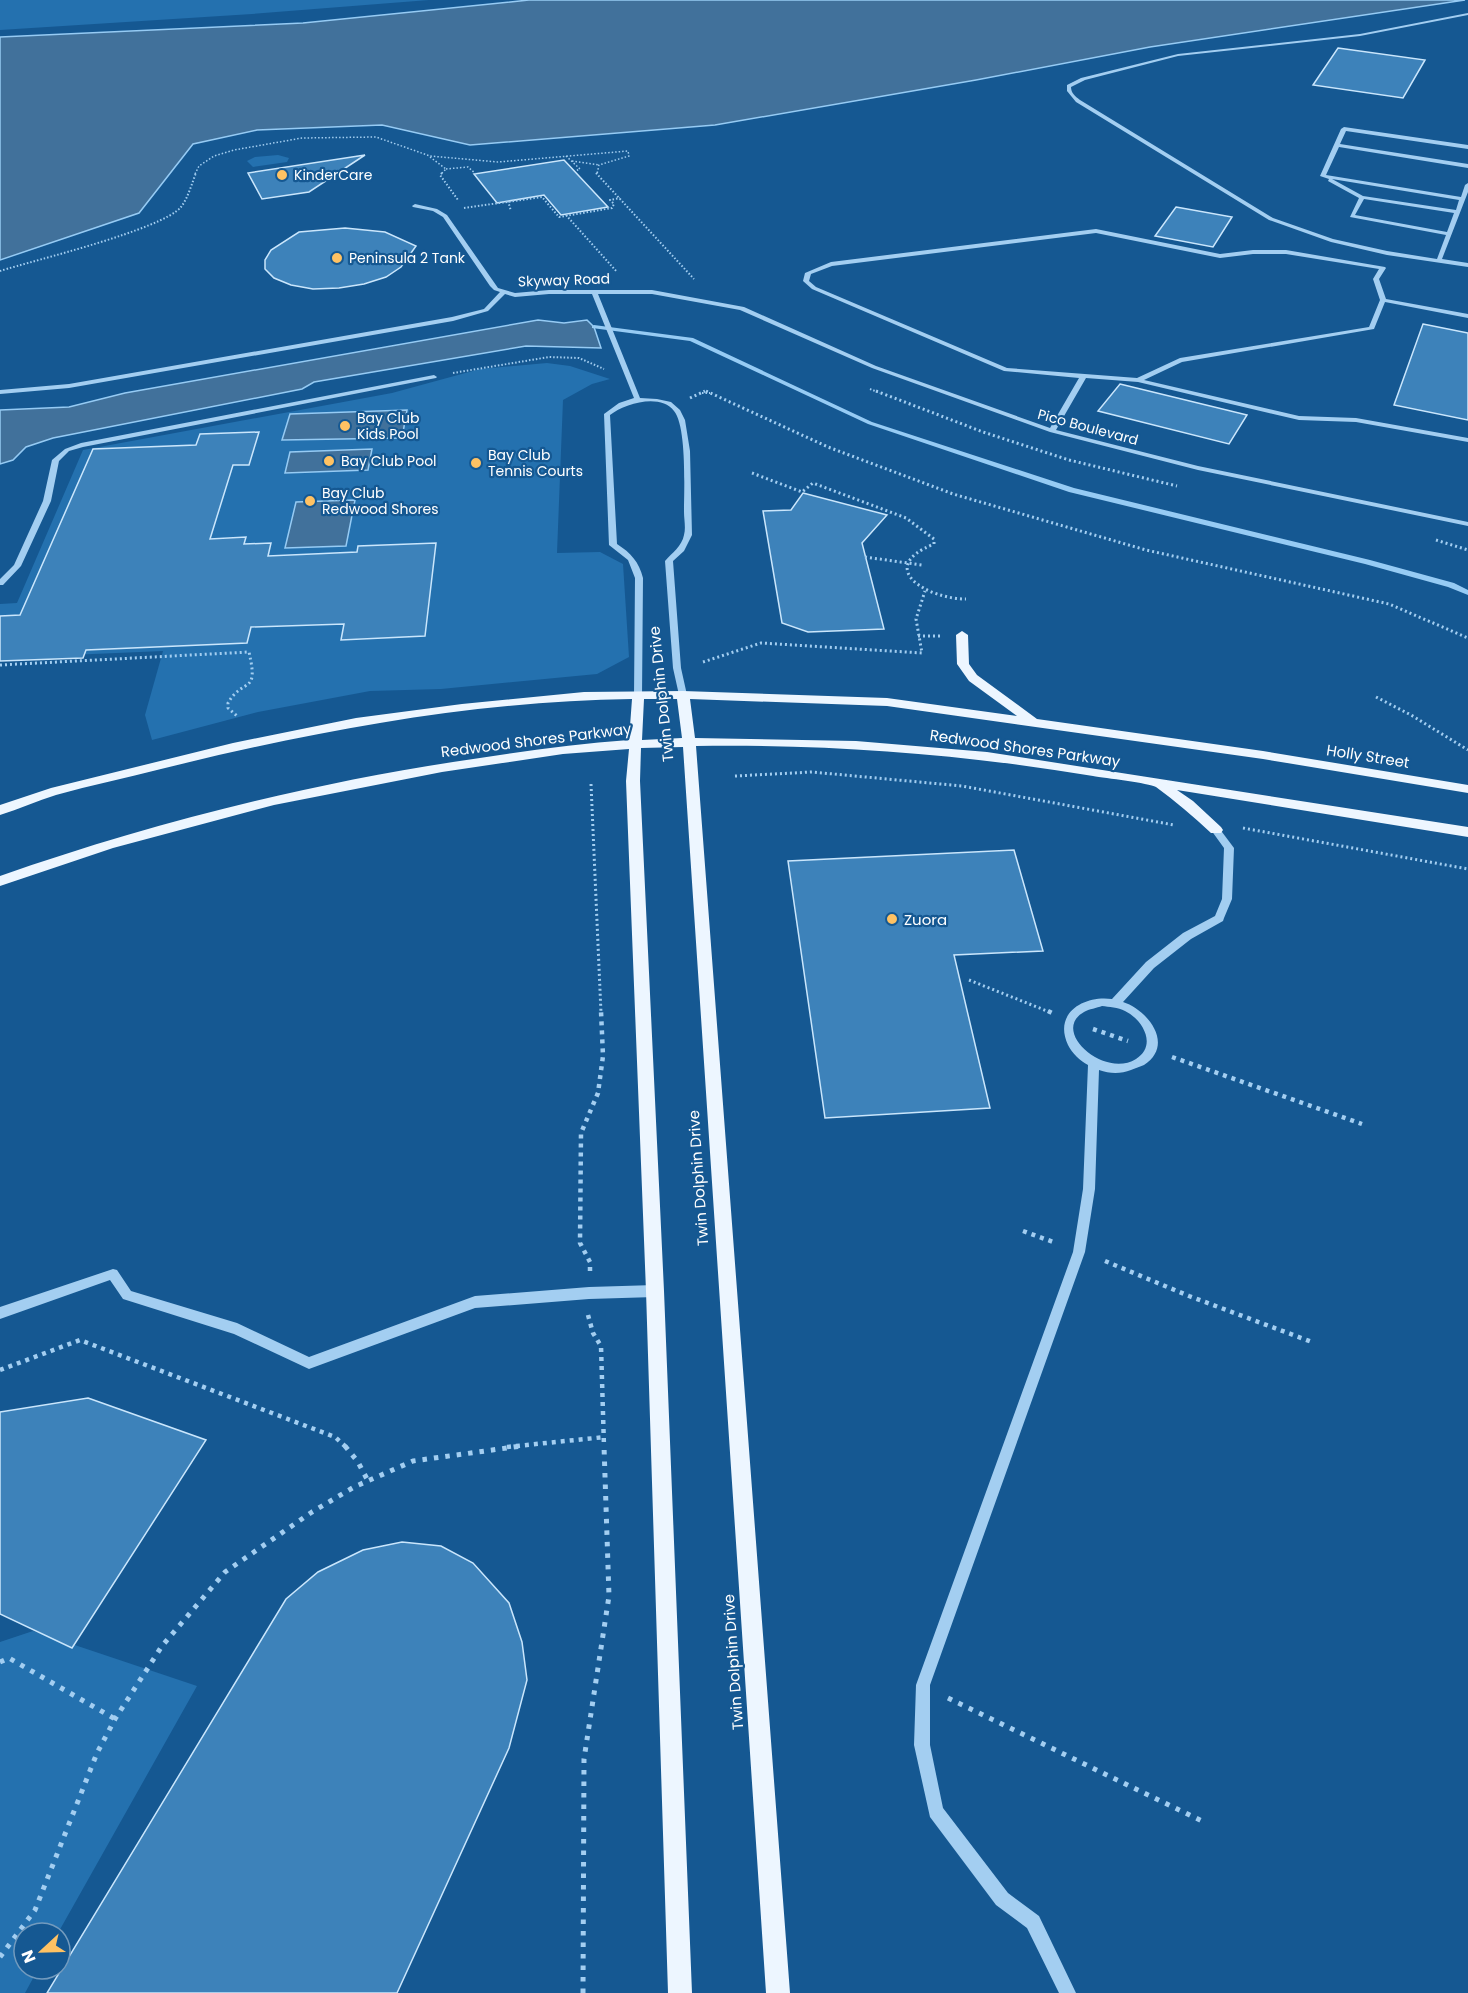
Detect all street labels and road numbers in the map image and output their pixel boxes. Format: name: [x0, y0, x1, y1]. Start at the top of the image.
street label: Skyway Road: [518, 268, 610, 292]
street label: Pico Boulevard: [1035, 404, 1141, 450]
street label: Twin Dolphin Drive: [643, 625, 679, 763]
street label: Redwood Shores Parkway: [439, 718, 633, 762]
street label: Redwood Shores Parkway: [928, 724, 1122, 772]
street label: Holly Street: [1325, 739, 1411, 773]
street label: Twin Dolphin Drive: [683, 1109, 713, 1247]
street label: Twin Dolphin Drive: [718, 1593, 748, 1731]

